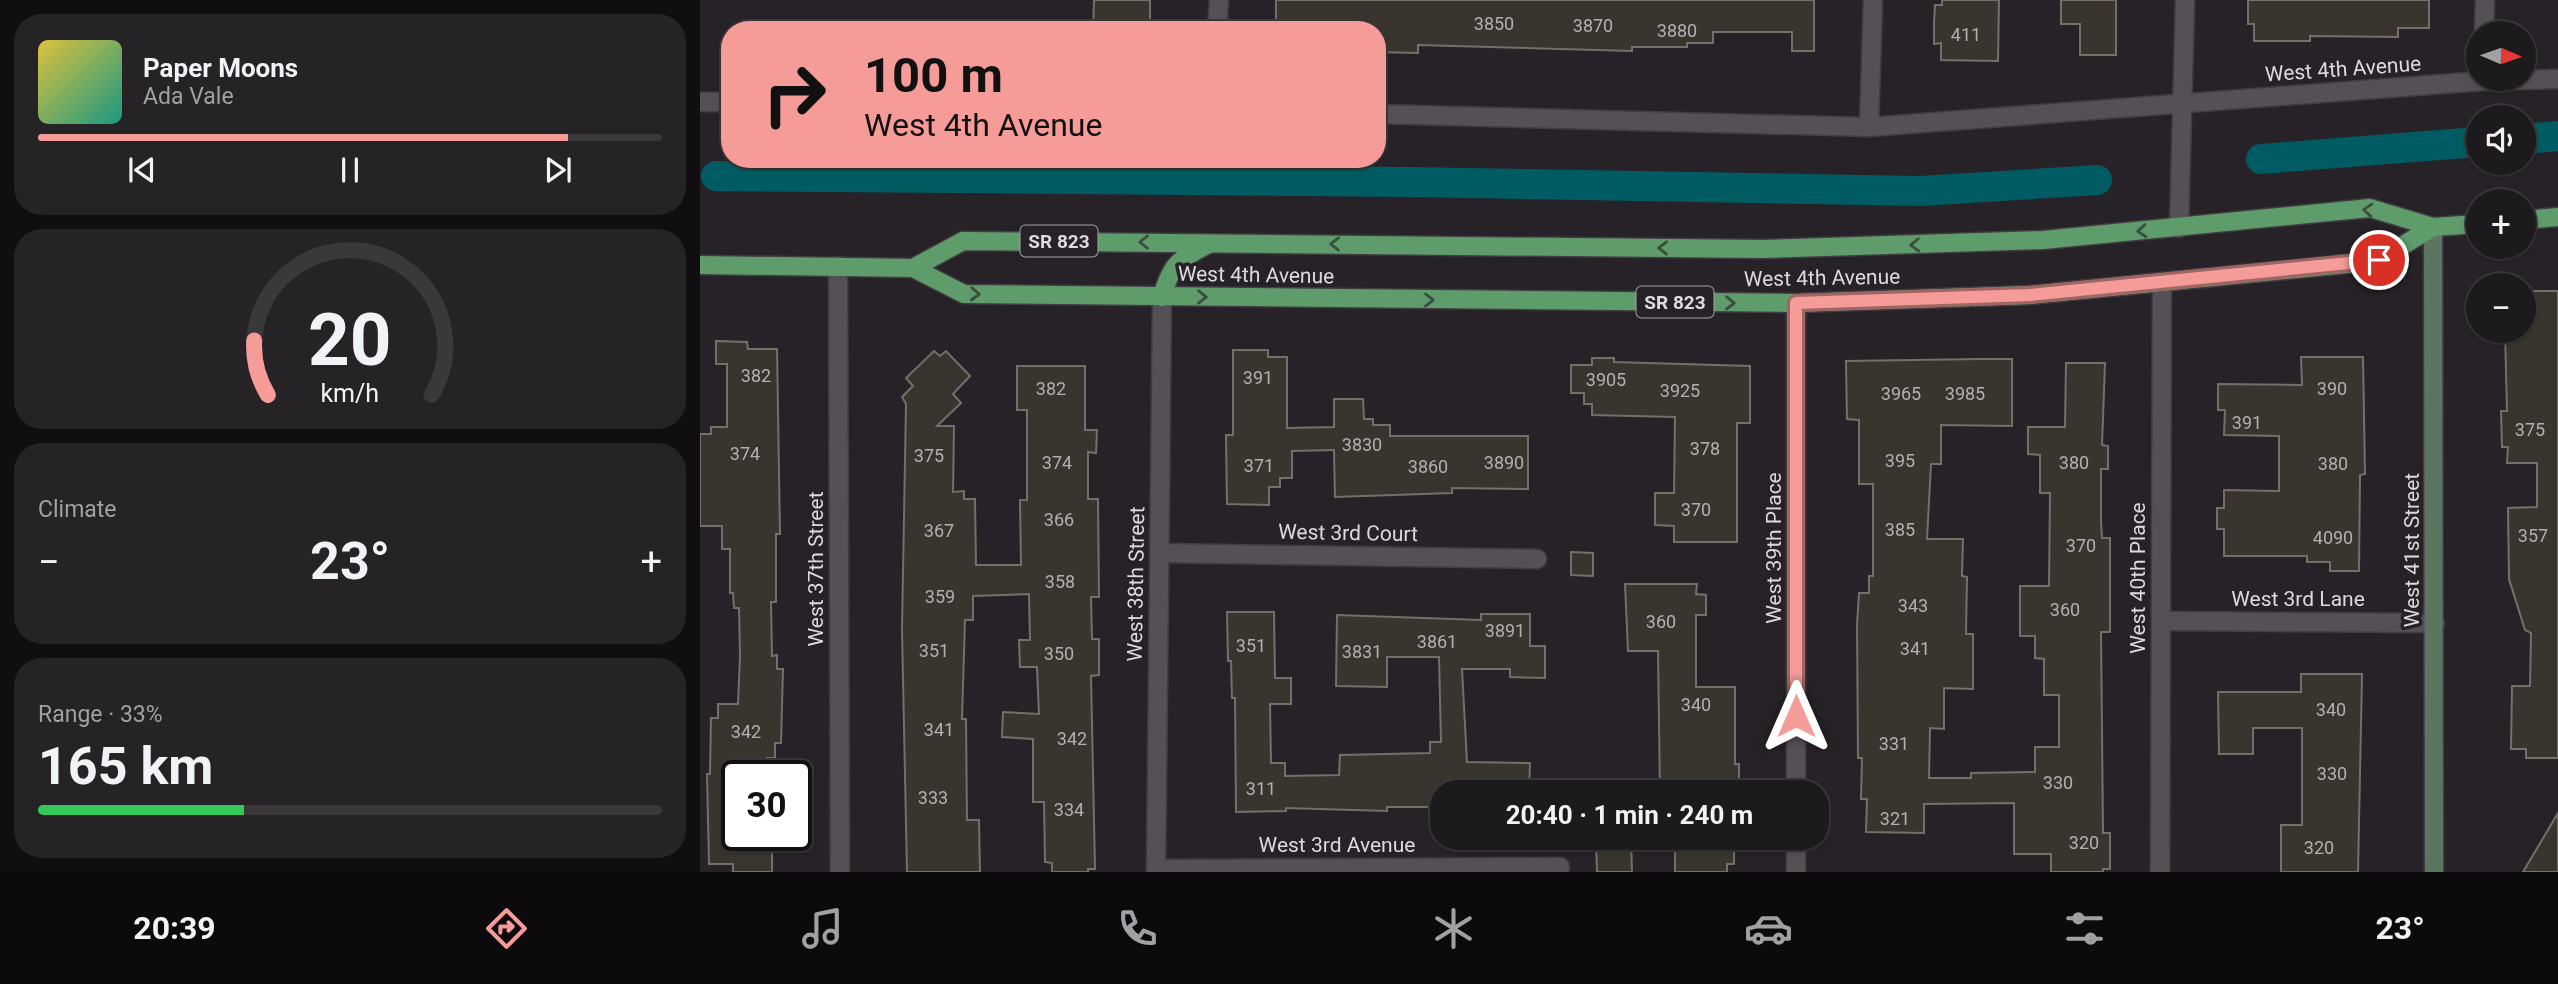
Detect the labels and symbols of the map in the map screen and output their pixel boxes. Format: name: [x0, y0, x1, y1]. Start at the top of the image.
house number: 3850: [1474, 13, 1514, 34]
house number: 3870: [1573, 15, 1613, 36]
house number: 3880: [1657, 20, 1697, 41]
north arrow: [2466, 21, 2536, 91]
house number: 411: [1951, 24, 1981, 45]
street label: West 4th Avenue: [2264, 52, 2422, 86]
one-way arrow: [2362, 203, 2373, 218]
one-way arrow: [2136, 223, 2147, 238]
road number: SR 823: [1020, 226, 1098, 256]
pin: [2349, 230, 2409, 290]
one-way arrow: [1138, 234, 1148, 250]
one-way arrow: [1330, 236, 1340, 252]
one-way arrow: [1909, 237, 1920, 252]
one-way arrow: [1657, 240, 1668, 255]
street label: West 4th Avenue: [1178, 262, 1334, 288]
street label: West 4th Avenue: [1744, 265, 1900, 291]
one-way arrow: [969, 286, 980, 301]
road number: SR 823: [1636, 286, 1714, 318]
one-way arrow: [1197, 289, 1208, 305]
one-way arrow: [1425, 292, 1435, 308]
one-way arrow: [1725, 295, 1736, 310]
house number: 382: [741, 365, 771, 386]
house number: 391: [1243, 367, 1273, 388]
house number: 3905: [1586, 369, 1626, 390]
house number: 382: [1036, 378, 1066, 399]
house number: 390: [2317, 378, 2347, 399]
house number: 3925: [1660, 380, 1700, 401]
house number: 3965: [1881, 383, 1921, 404]
house number: 3985: [1945, 383, 1985, 404]
house number: 391: [2232, 412, 2262, 433]
house number: 375: [2515, 419, 2545, 440]
house number: 3830: [1342, 434, 1382, 455]
house number: 378: [1690, 438, 1720, 459]
house number: 374: [730, 443, 760, 464]
house number: 375: [914, 445, 944, 466]
house number: 395: [1885, 450, 1915, 471]
house number: 374: [1042, 452, 1072, 473]
house number: 3890: [1484, 452, 1524, 473]
house number: 380: [2059, 452, 2089, 473]
house number: 380: [2318, 453, 2348, 474]
house number: 371: [1244, 455, 1274, 476]
house number: 3860: [1408, 456, 1448, 477]
street label: West 39th Place: [1762, 472, 1786, 624]
street label: West 41st Street: [2400, 473, 2424, 627]
street label: West 37th Street: [804, 491, 828, 647]
house number: 370: [1681, 499, 1711, 520]
street label: West 40th Place: [2126, 502, 2150, 654]
street label: West 38th Street: [1123, 506, 1149, 662]
house number: 366: [1044, 509, 1074, 530]
house number: 385: [1885, 519, 1915, 540]
house number: 367: [924, 520, 954, 541]
street label: West 3rd Court: [1278, 520, 1418, 546]
house number: 357: [2518, 525, 2548, 546]
house number: 4090: [2313, 527, 2353, 548]
house number: 370: [2066, 535, 2096, 556]
house number: 358: [1045, 571, 1075, 592]
house number: 359: [925, 586, 955, 607]
street label: West 3rd Lane: [2231, 587, 2365, 611]
house number: 343: [1898, 595, 1928, 616]
house number: 360: [2050, 599, 2080, 620]
house number: 360: [1646, 611, 1676, 632]
house number: 3891: [1485, 620, 1525, 641]
house number: 3861: [1417, 631, 1457, 652]
house number: 351: [1236, 635, 1266, 656]
house number: 341: [1900, 638, 1930, 659]
house number: 351: [919, 640, 949, 661]
house number: 3831: [1342, 641, 1382, 662]
house number: 350: [1044, 643, 1074, 664]
position arrow: [1759, 679, 1833, 753]
house number: 340: [1681, 694, 1711, 715]
house number: 340: [2316, 699, 2346, 720]
house number: 341: [924, 719, 954, 740]
house number: 342: [731, 721, 761, 742]
house number: 342: [1057, 728, 1087, 749]
house number: 331: [1879, 733, 1909, 754]
speed limit sign: 30: [721, 760, 812, 851]
house number: 330: [2317, 763, 2347, 784]
house number: 330: [2043, 772, 2073, 793]
house number: 311: [1246, 778, 1276, 799]
house number: 333: [918, 787, 948, 808]
house number: 334: [1054, 799, 1084, 820]
house number: 321: [1880, 808, 1910, 829]
house number: 320: [2069, 832, 2099, 853]
street label: West 3rd Avenue: [1259, 833, 1415, 857]
house number: 320: [2304, 837, 2334, 858]

